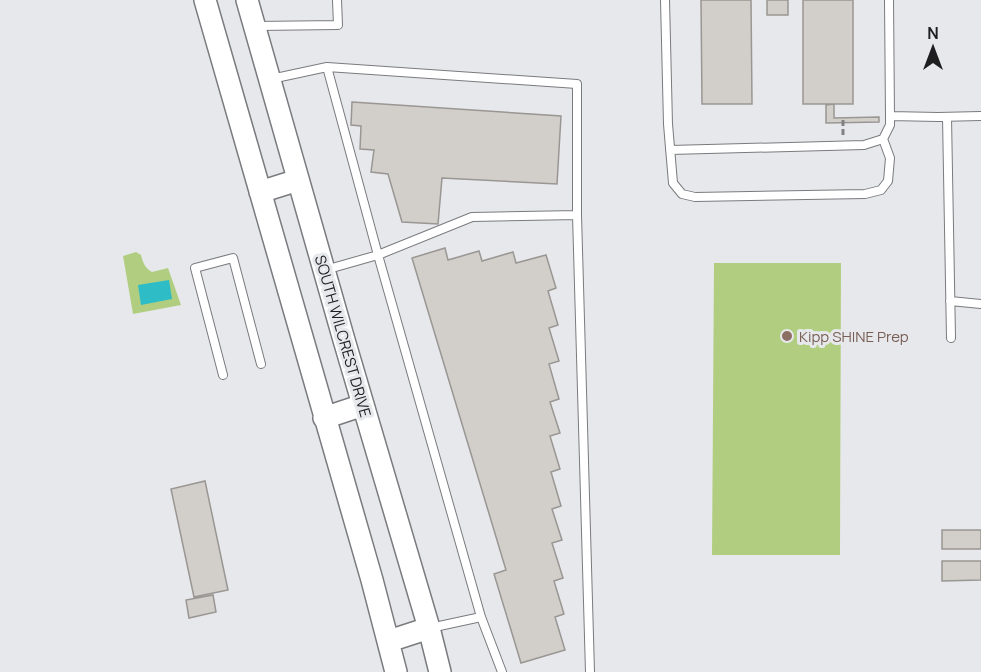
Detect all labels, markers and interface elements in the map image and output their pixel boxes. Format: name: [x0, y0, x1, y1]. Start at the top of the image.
north arrow: [903, 18, 963, 78]
text: N: [927, 22, 939, 44]
street label: SOUTH WILCREST DRIVE: [310, 252, 376, 420]
place label: Kipp SHINE Prep: [799, 326, 909, 347]
marker: Kipp SHINE Prep: [780, 329, 794, 343]

